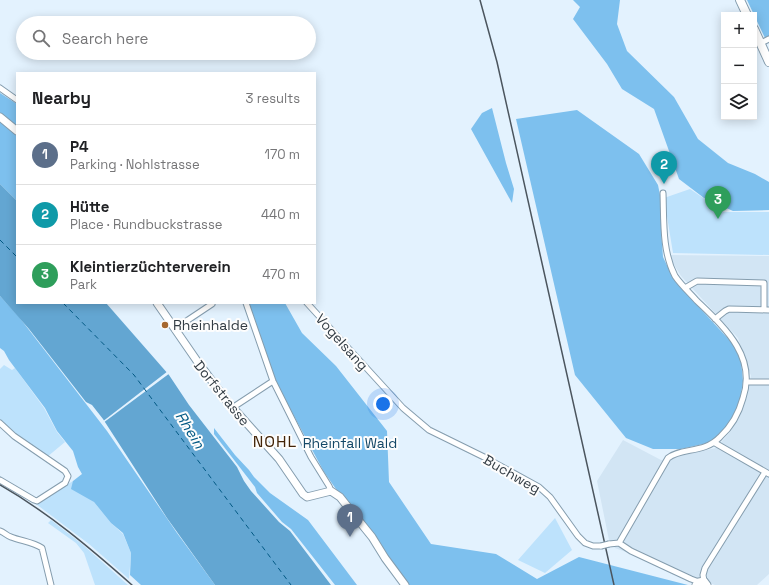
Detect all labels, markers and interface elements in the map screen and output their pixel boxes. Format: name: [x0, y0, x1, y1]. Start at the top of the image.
map controls: [721, 12, 757, 120]
button: +: [721, 12, 757, 48]
search box: [16, 16, 316, 60]
icon: search: [30, 27, 52, 49]
text: Search here: [62, 29, 148, 48]
button: −: [721, 48, 757, 84]
button: layers: [721, 84, 757, 120]
text: Nearby: [32, 87, 91, 109]
text: 3 results: [246, 90, 300, 107]
text: P4: [70, 137, 89, 156]
text: 1: [42, 146, 48, 163]
text: 170 m: [264, 146, 300, 163]
pin: 2: [651, 151, 677, 184]
text: Parking · Nohlstrasse: [70, 156, 200, 173]
pin: 3: [705, 186, 731, 219]
text: Hütte: [70, 197, 109, 216]
text: 2: [41, 206, 49, 223]
text: 440 m: [261, 206, 300, 223]
text: Place · Rundbuckstrasse: [70, 216, 223, 233]
text: Kleintierzüchterverein: [70, 257, 231, 276]
text: 3: [41, 266, 49, 283]
text: 470 m: [262, 266, 300, 283]
text: Park: [70, 276, 97, 293]
street label: Vogelsang: [312, 310, 372, 374]
place label: Rheinhalde: [173, 316, 248, 334]
marker: Rheinhalde: [160, 320, 170, 330]
street label: Dorfstrasse: [190, 357, 254, 429]
your location: [373, 394, 393, 414]
water label: Rhein: [172, 408, 210, 453]
district label: NOHL: [253, 431, 297, 452]
park label: Rheinfall Wald: [303, 434, 397, 452]
street label: Buchweg: [480, 450, 544, 498]
pin: 1: [337, 504, 363, 537]

